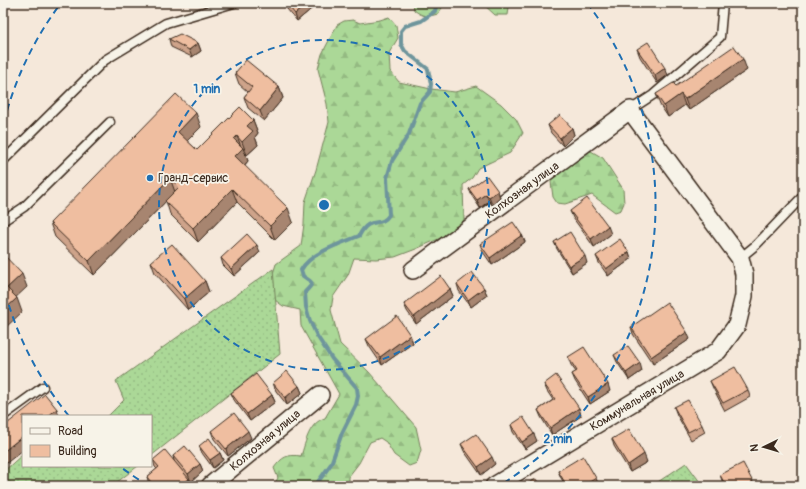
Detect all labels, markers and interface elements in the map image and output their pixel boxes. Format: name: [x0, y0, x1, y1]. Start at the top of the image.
text: 1 min: [194, 82, 221, 97]
street label: Колхозная улица: [482, 158, 562, 222]
place label: Гранд-сервис: [158, 171, 228, 186]
marker: Гранд-сервис: [145, 173, 155, 183]
centre of rings: [317, 198, 331, 212]
street label: Коммунальная улица: [587, 366, 687, 435]
street label: Колхозная улица: [227, 406, 304, 474]
legend: [22, 415, 152, 467]
text: Road: [58, 424, 83, 439]
north arrow: [744, 427, 784, 467]
text: 2 min: [544, 432, 573, 447]
text: N: [748, 443, 761, 452]
text: Building: [58, 444, 97, 459]

